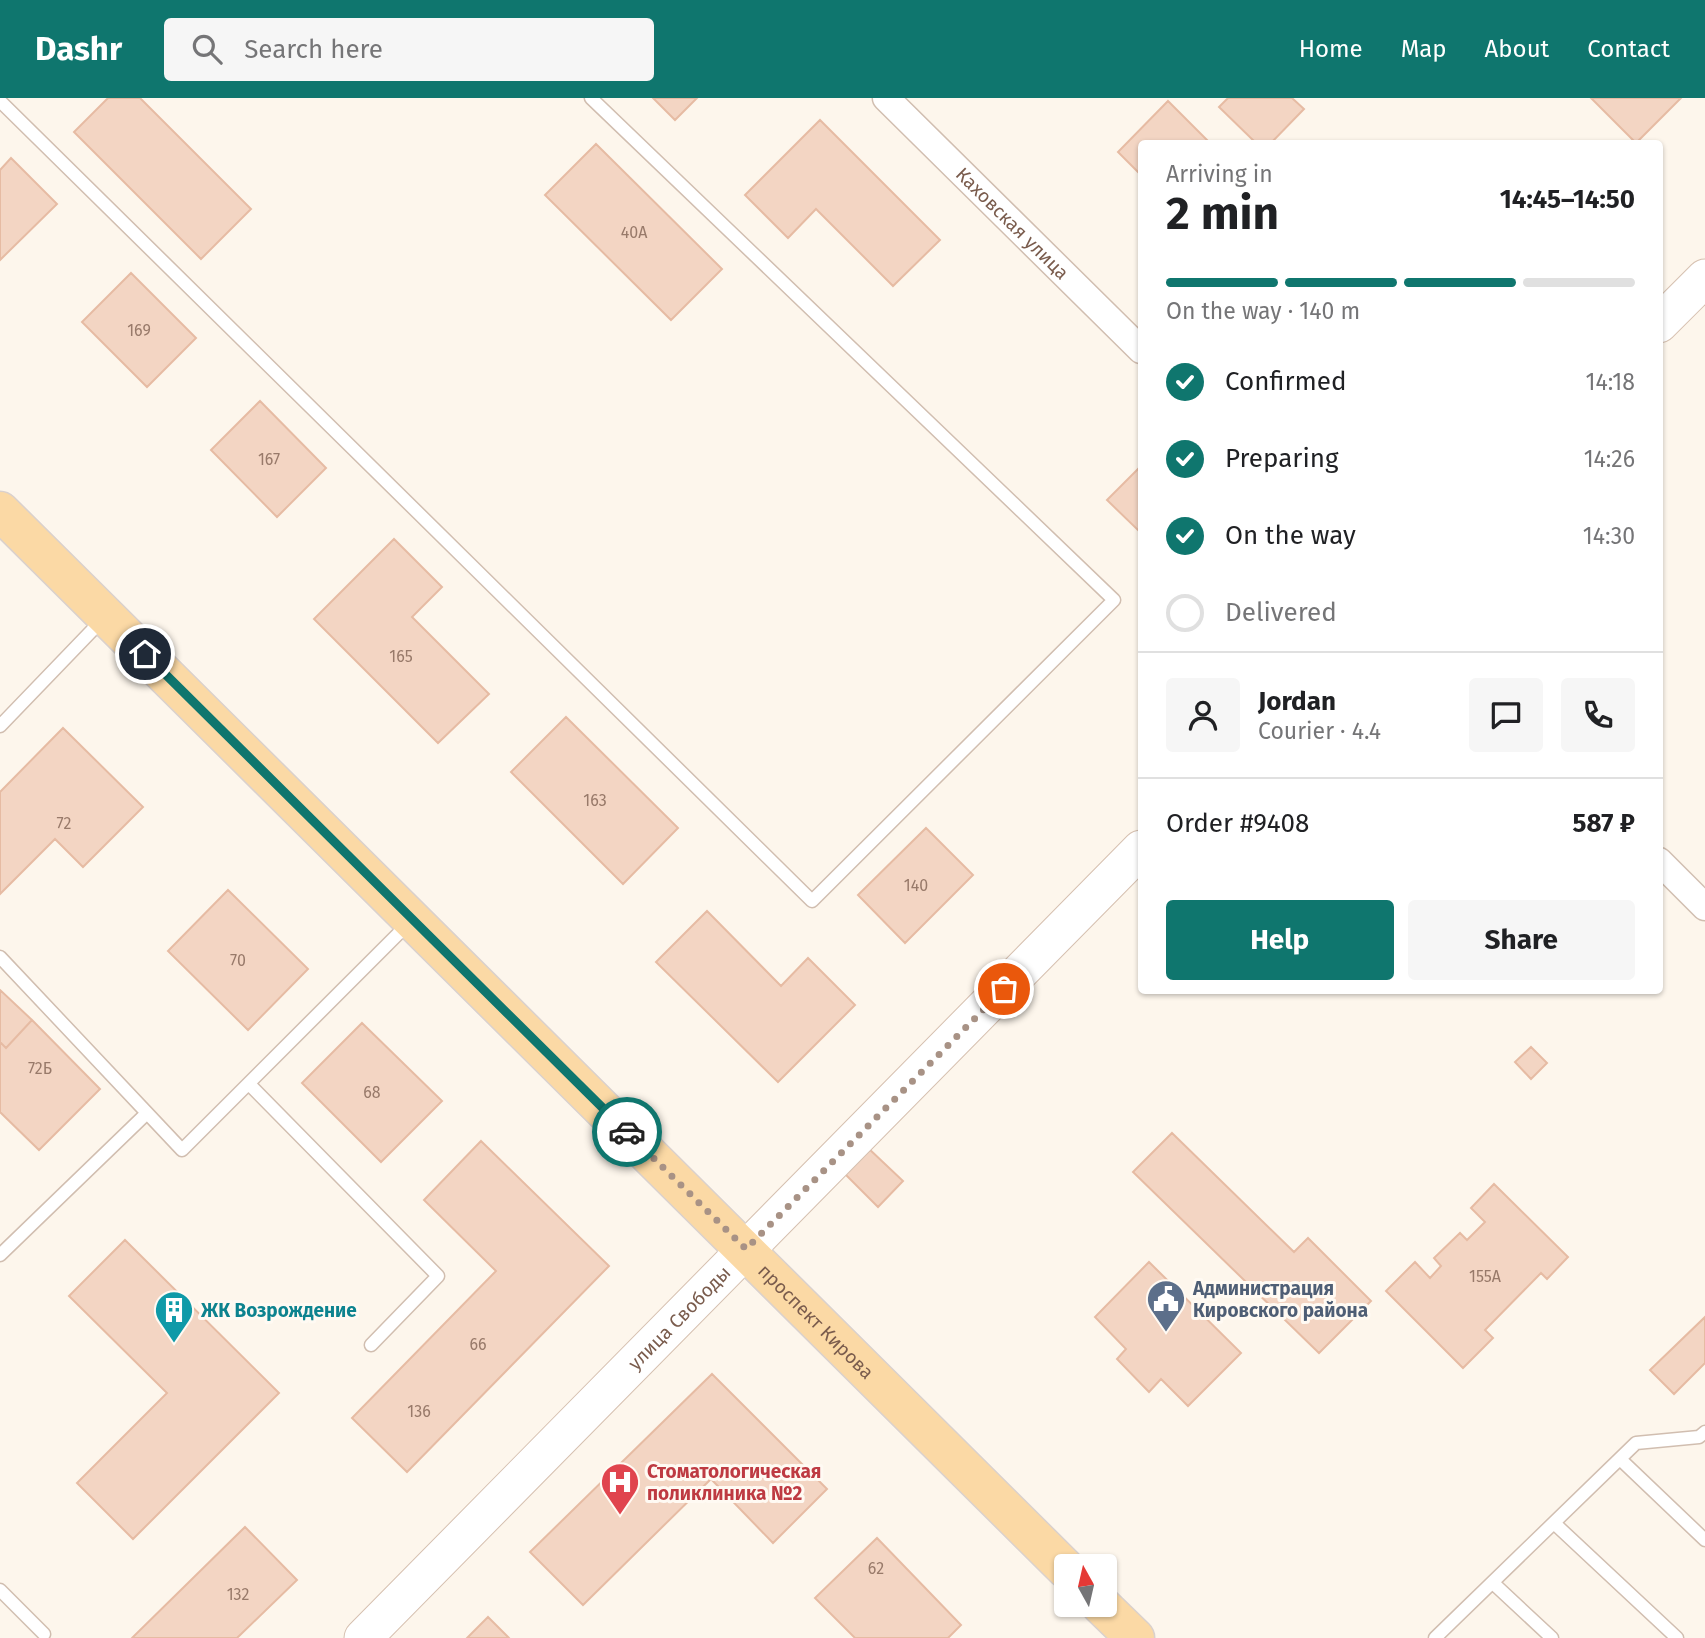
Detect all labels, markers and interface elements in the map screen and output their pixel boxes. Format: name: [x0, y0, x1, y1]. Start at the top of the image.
search box: [164, 18, 654, 81]
text: Dashr: [35, 29, 122, 69]
icon: search: [188, 30, 226, 68]
text: Search here: [244, 34, 383, 65]
text: Home: [1299, 35, 1363, 63]
text: Map: [1401, 35, 1447, 63]
text: About: [1485, 35, 1549, 63]
text: Contact: [1587, 35, 1670, 63]
text: Arriving in: [1166, 160, 1273, 188]
street label: Каховская улица: [951, 162, 1074, 284]
text: 14:45–14:50: [1500, 184, 1635, 215]
text: 2 min: [1166, 186, 1279, 241]
house number: 40А: [621, 223, 648, 242]
text: On the way · 140 m: [1166, 297, 1360, 325]
house number: 169: [127, 321, 151, 340]
icon: check: [1166, 363, 1204, 401]
text: Confirmed: [1225, 366, 1346, 397]
text: 14:18: [1586, 368, 1635, 396]
icon: check: [1166, 440, 1204, 478]
text: Preparing: [1225, 443, 1338, 474]
text: 14:26: [1584, 445, 1635, 473]
house number: 167: [258, 450, 280, 469]
icon: check: [1166, 517, 1204, 555]
text: On the way: [1225, 520, 1356, 551]
text: 14:30: [1583, 522, 1635, 550]
text: Delivered: [1225, 597, 1337, 628]
pin: [115, 624, 175, 684]
icon: home: [126, 635, 164, 673]
house number: 165: [389, 647, 413, 666]
button: person: [1166, 678, 1240, 752]
button: chat: [1469, 678, 1543, 752]
button: phone: [1561, 678, 1635, 752]
text: Jordan: [1258, 686, 1336, 717]
text: Courier · 4.4: [1258, 717, 1381, 745]
house number: 163: [583, 791, 607, 810]
text: Order #9408: [1166, 808, 1309, 839]
text: 587 ₽: [1573, 808, 1635, 839]
house number: 72: [57, 814, 71, 833]
house number: 140: [904, 876, 928, 895]
button: Help: [1166, 900, 1394, 980]
button: Share: [1408, 900, 1635, 980]
house number: 70: [230, 951, 246, 970]
pin: [974, 959, 1034, 1019]
icon: bag: [985, 970, 1023, 1008]
house number: 72Б: [28, 1059, 52, 1078]
house number: 68: [363, 1083, 381, 1102]
courier: [592, 1097, 662, 1167]
icon: car: [608, 1113, 646, 1151]
street label: проспект Кирова: [754, 1259, 879, 1383]
street label: улица Свободы: [623, 1261, 735, 1374]
house number: 155А: [1469, 1267, 1502, 1286]
place label: Администрация Кировского района: [1192, 1277, 1368, 1322]
public building icon: Администрация Кировского района: [1145, 1278, 1187, 1333]
building icon: ЖК Возрождение: [153, 1289, 195, 1344]
place label: ЖК Возрождение: [200, 1299, 357, 1322]
house number: 66: [469, 1335, 487, 1354]
house number: 136: [407, 1402, 431, 1421]
place label: Стоматологическая поликлиника №2: [647, 1460, 821, 1505]
hospital icon: Стоматологическая поликлиника №2: [599, 1461, 641, 1516]
north arrow: [1054, 1554, 1116, 1617]
map controls: [1054, 1554, 1117, 1617]
house number: 62: [868, 1559, 884, 1578]
house number: 132: [227, 1585, 249, 1604]

